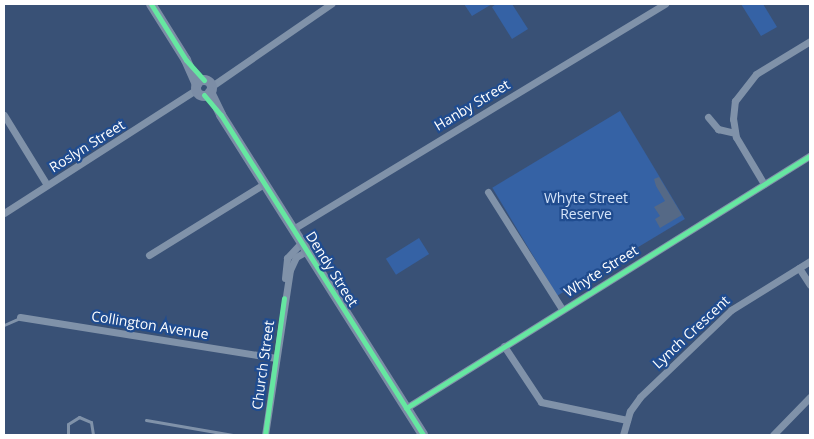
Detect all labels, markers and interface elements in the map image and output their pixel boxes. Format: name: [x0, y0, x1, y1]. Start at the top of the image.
street label: Hanby Street: [431, 76, 513, 134]
street label: Roslyn Street: [46, 116, 128, 176]
park label: Whyte Street Reserve: [544, 190, 628, 222]
street label: Dendy Street: [302, 229, 362, 309]
street label: Whyte Street: [561, 242, 641, 300]
street label: Lynch Crescent: [649, 292, 733, 372]
street label: Collington Avenue: [90, 307, 210, 343]
street label: Church Street: [248, 319, 278, 411]

